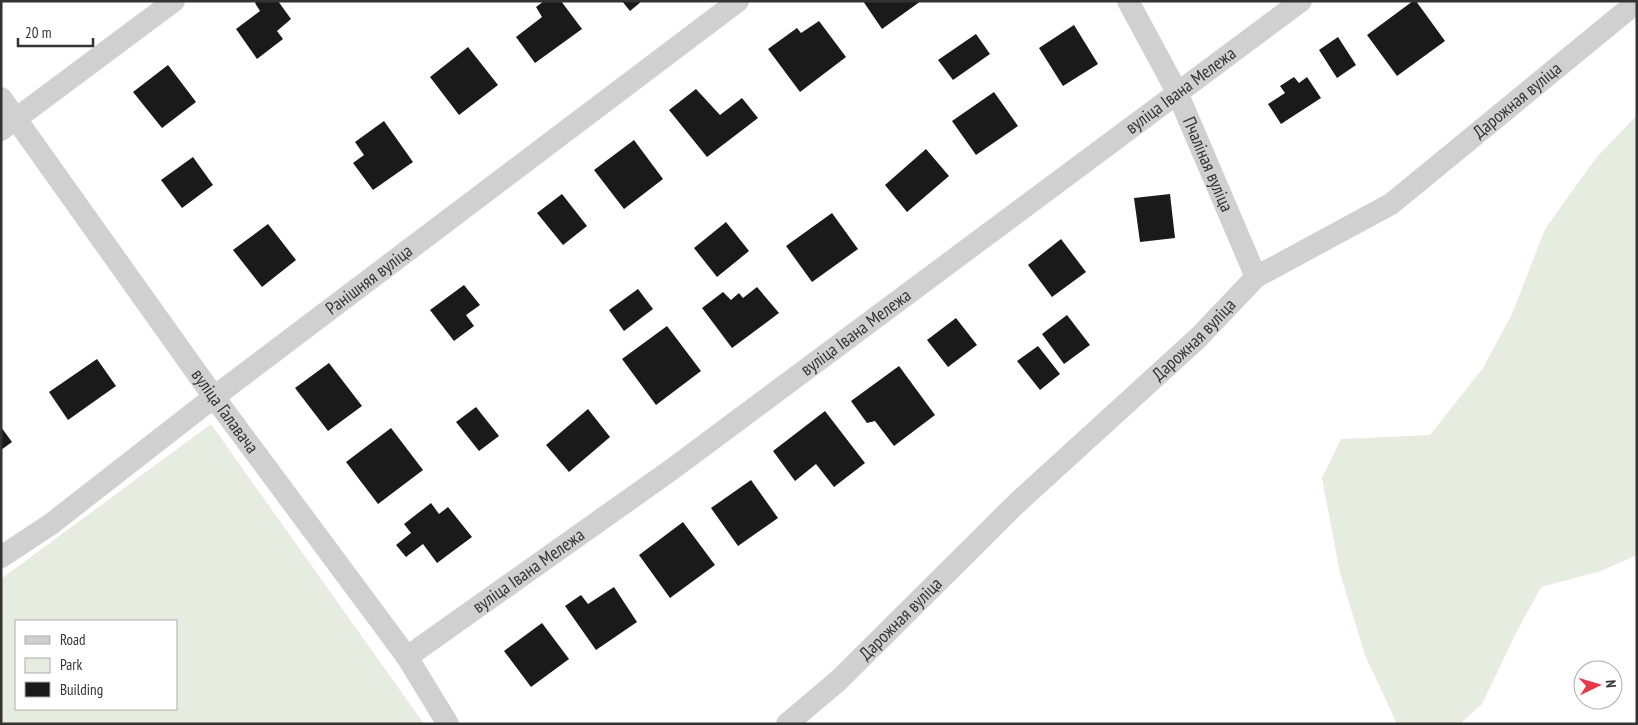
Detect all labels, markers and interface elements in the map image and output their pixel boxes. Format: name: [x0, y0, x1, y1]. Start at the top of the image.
scale bar: [18, 15, 92, 47]
text: 20 m: [25, 23, 51, 42]
street label: вуліца Івана Мележа: [1121, 42, 1240, 139]
street label: Дарожная вуліца: [1468, 57, 1566, 143]
street label: Пчаліная вуліца: [1178, 113, 1239, 215]
street label: Ранішняя вуліца: [321, 239, 417, 320]
street label: вуліца Івана Мележа: [796, 283, 915, 381]
street label: Дарожная вуліца: [1147, 293, 1240, 385]
street label: вуліца Галавача: [187, 364, 264, 458]
street label: вуліца Івана Мележа: [468, 523, 589, 618]
street label: Дарожная вуліца: [854, 572, 947, 665]
legend: [15, 620, 178, 710]
text: Road: [60, 630, 86, 649]
text: Park: [60, 655, 82, 674]
north arrow: [1573, 660, 1623, 710]
text: N: [1602, 679, 1620, 688]
text: Building: [60, 680, 103, 699]

